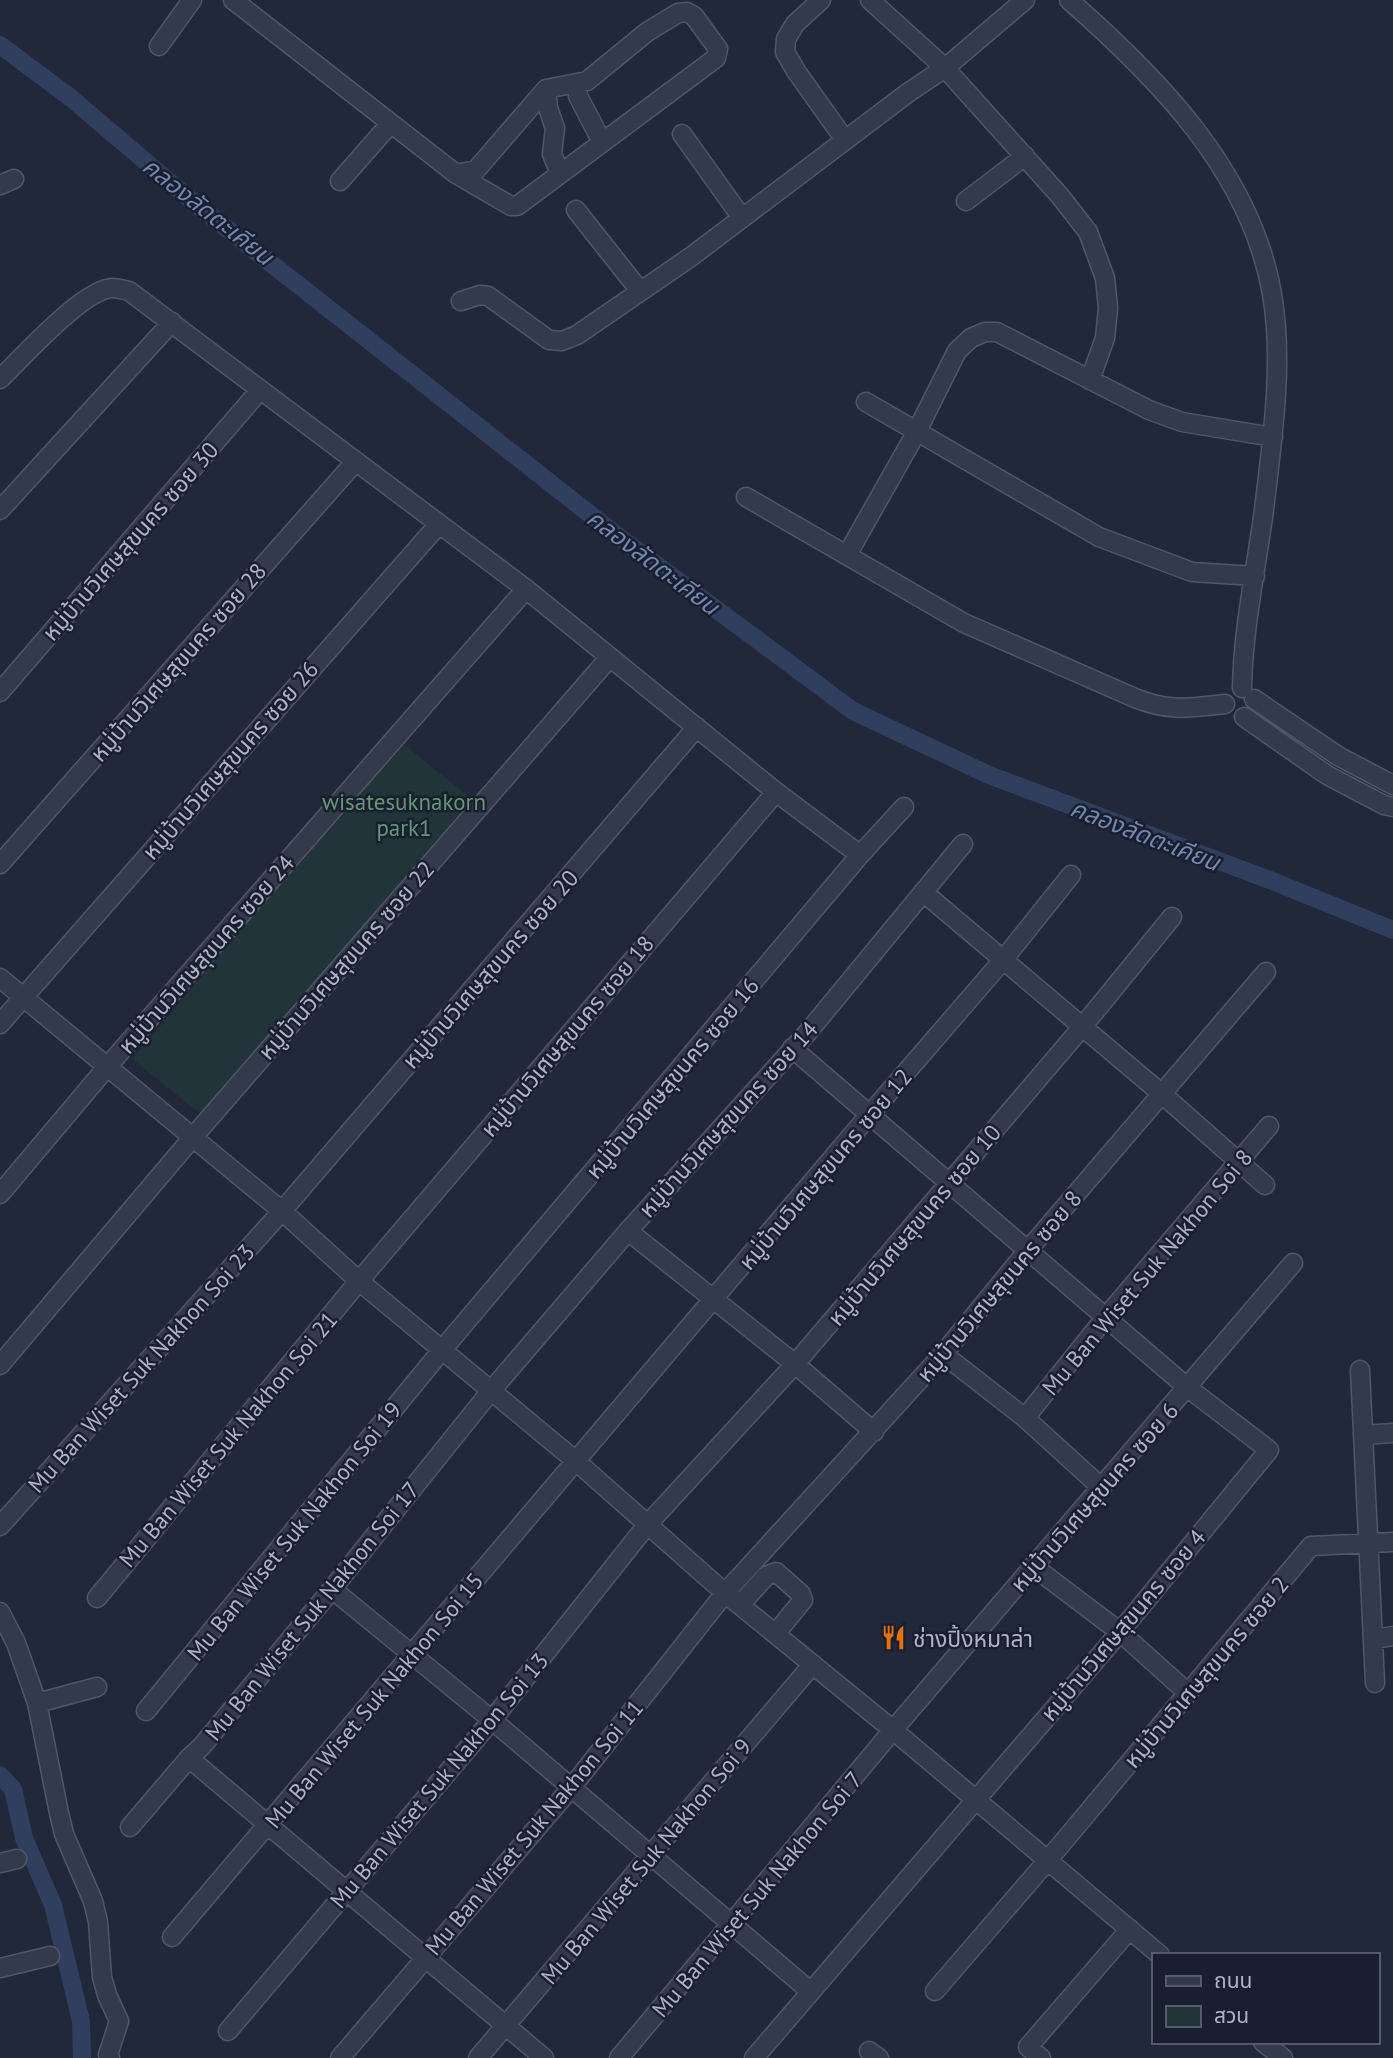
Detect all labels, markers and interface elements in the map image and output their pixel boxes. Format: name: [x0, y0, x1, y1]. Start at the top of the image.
water label: คลองลัดตะเคียน: [136, 150, 281, 272]
street label: หมู่บ้านวิเศษสุขนคร ซอย 30: [36, 436, 225, 647]
water label: คลองลัดตะเคียน: [581, 502, 726, 623]
street label: หมู่บ้านวิเศษสุขนคร ซอย 28: [84, 557, 273, 768]
street label: หมู่บ้านวิเศษสุขนคร ซอย 26: [136, 655, 325, 866]
park label: wisatesuknakorn park1: [322, 787, 486, 842]
water label: คลองลัดตะเคียน: [1066, 792, 1225, 878]
street label: หมู่บ้านวิเศษสุขนคร ซอย 24: [112, 848, 301, 1060]
street label: หมู่บ้านวิเศษสุขนคร ซอย 22: [252, 855, 441, 1066]
street label: หมู่บ้านวิเศษสุขนคร ซอย 20: [396, 864, 585, 1075]
street label: หมู่บ้านวิเศษสุขนคร ซอย 18: [474, 929, 661, 1143]
street label: หมู่บ้านวิเศษสุขนคร ซอย 16: [579, 971, 766, 1185]
street label: หมู่บ้านวิเศษสุขนคร ซอย 14: [632, 1015, 825, 1224]
street label: หมู่บ้านวิเศษสุขนคร ซอย 12: [732, 1062, 919, 1276]
street label: หมู่บ้านวิเศษสุขนคร ซอย 10: [821, 1118, 1008, 1332]
street label: Mu Ban Wiset Suk Nakhon Soi 8: [1035, 1143, 1259, 1401]
street label: หมู่บ้านวิเศษสุขนคร ซอย 8: [910, 1184, 1089, 1389]
street label: Mu Ban Wiset Suk Nakhon Soi 23: [22, 1238, 260, 1498]
street label: Mu Ban Wiset Suk Nakhon Soi 21: [112, 1305, 344, 1573]
street label: Mu Ban Wiset Suk Nakhon Soi 19: [180, 1396, 408, 1666]
street label: หมู่บ้านวิเศษสุขนคร ซอย 6: [1004, 1396, 1185, 1598]
street label: Mu Ban Wiset Suk Nakhon Soi 17: [198, 1476, 426, 1746]
street label: หมู่บ้านวิเศษสุขนคร ซอย 4: [1034, 1523, 1213, 1728]
street label: Mu Ban Wiset Suk Nakhon Soi 15: [258, 1566, 490, 1834]
street label: หมู่บ้านวิเศษสุขนคร ซอย 2: [1117, 1570, 1296, 1775]
restaurant icon: ช่างปิ้งหมาล่า: [879, 1624, 907, 1652]
place label: ช่างปิ้งหมาล่า: [913, 1624, 1033, 1653]
street label: Mu Ban Wiset Suk Nakhon Soi 13: [323, 1646, 555, 1914]
street label: Mu Ban Wiset Suk Nakhon Soi 11: [418, 1693, 650, 1961]
street label: Mu Ban Wiset Suk Nakhon Soi 9: [534, 1732, 758, 1990]
street label: Mu Ban Wiset Suk Nakhon Soi 7: [645, 1765, 869, 2023]
legend: [1152, 1953, 1379, 2044]
text: ถนน: [1214, 1967, 1252, 1994]
text: สวน: [1214, 2002, 1249, 2029]

